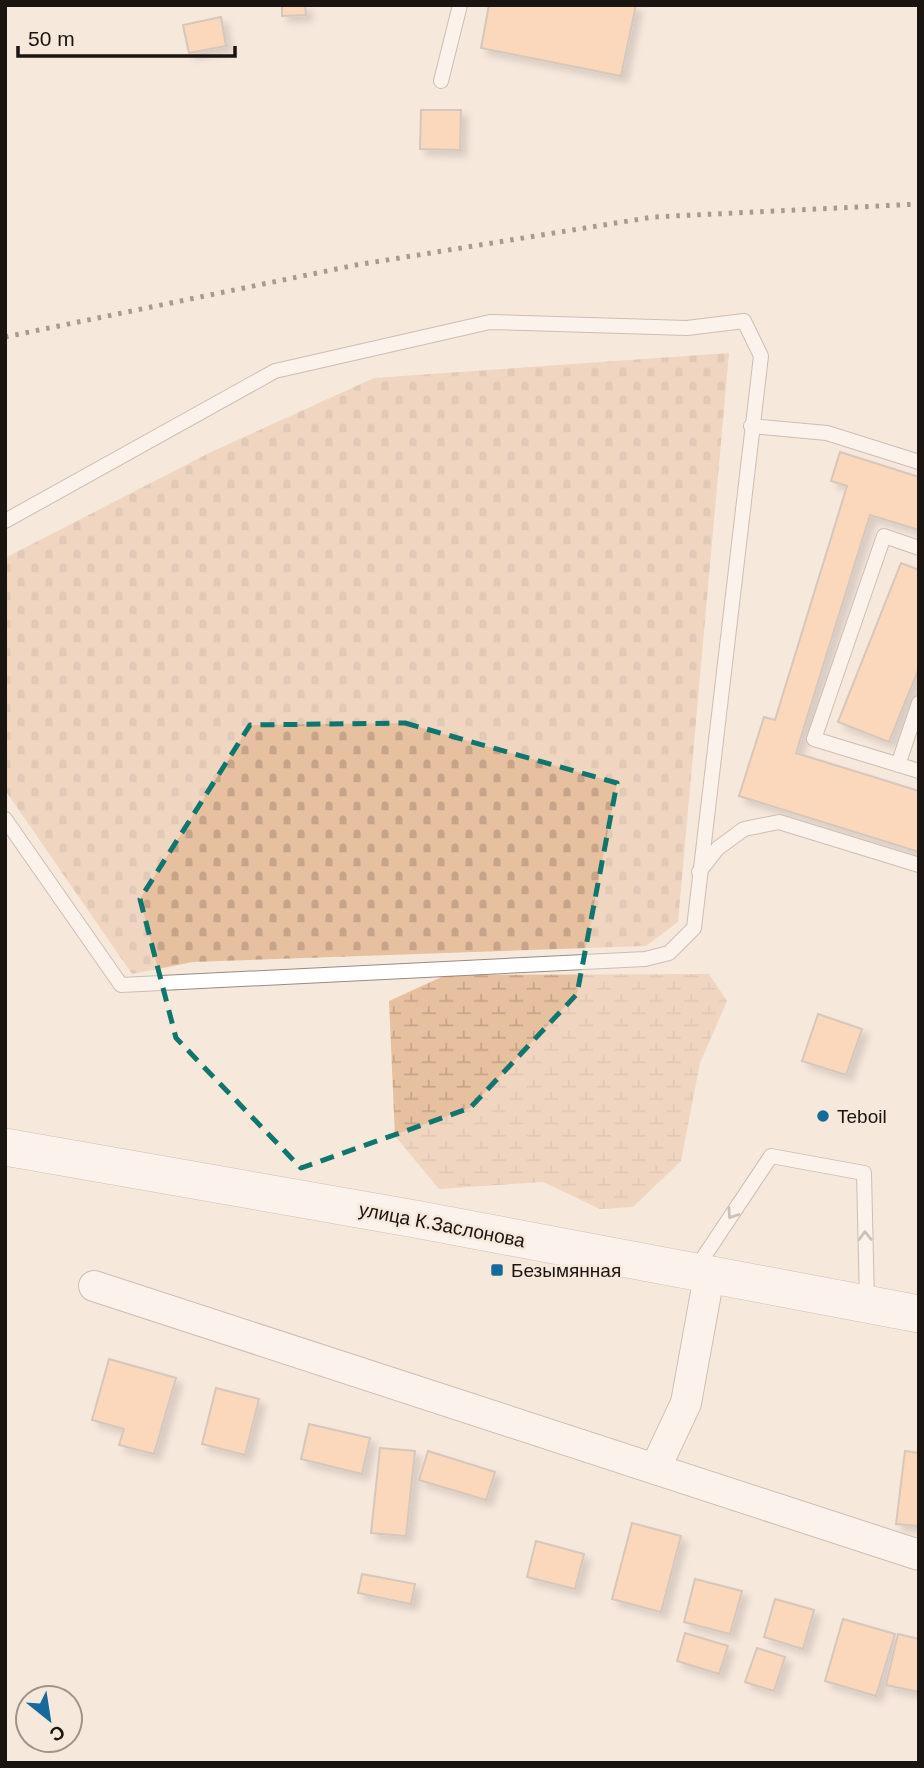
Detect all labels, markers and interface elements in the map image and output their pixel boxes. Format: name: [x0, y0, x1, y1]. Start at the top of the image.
scale bar: [18, 14, 234, 58]
text: 50 m: [28, 27, 75, 50]
place label: Teboil: [837, 1106, 887, 1127]
marker: Teboil: [815, 1108, 831, 1124]
street label: улица К.Заслонова: [357, 1199, 527, 1251]
one-way arrow: [727, 1207, 740, 1220]
one-way arrow: [858, 1230, 873, 1241]
place label: Безымянная: [511, 1260, 621, 1281]
marker: Безымянная: [489, 1262, 505, 1278]
north arrow: [14, 1684, 84, 1754]
text: С: [46, 1721, 68, 1746]

